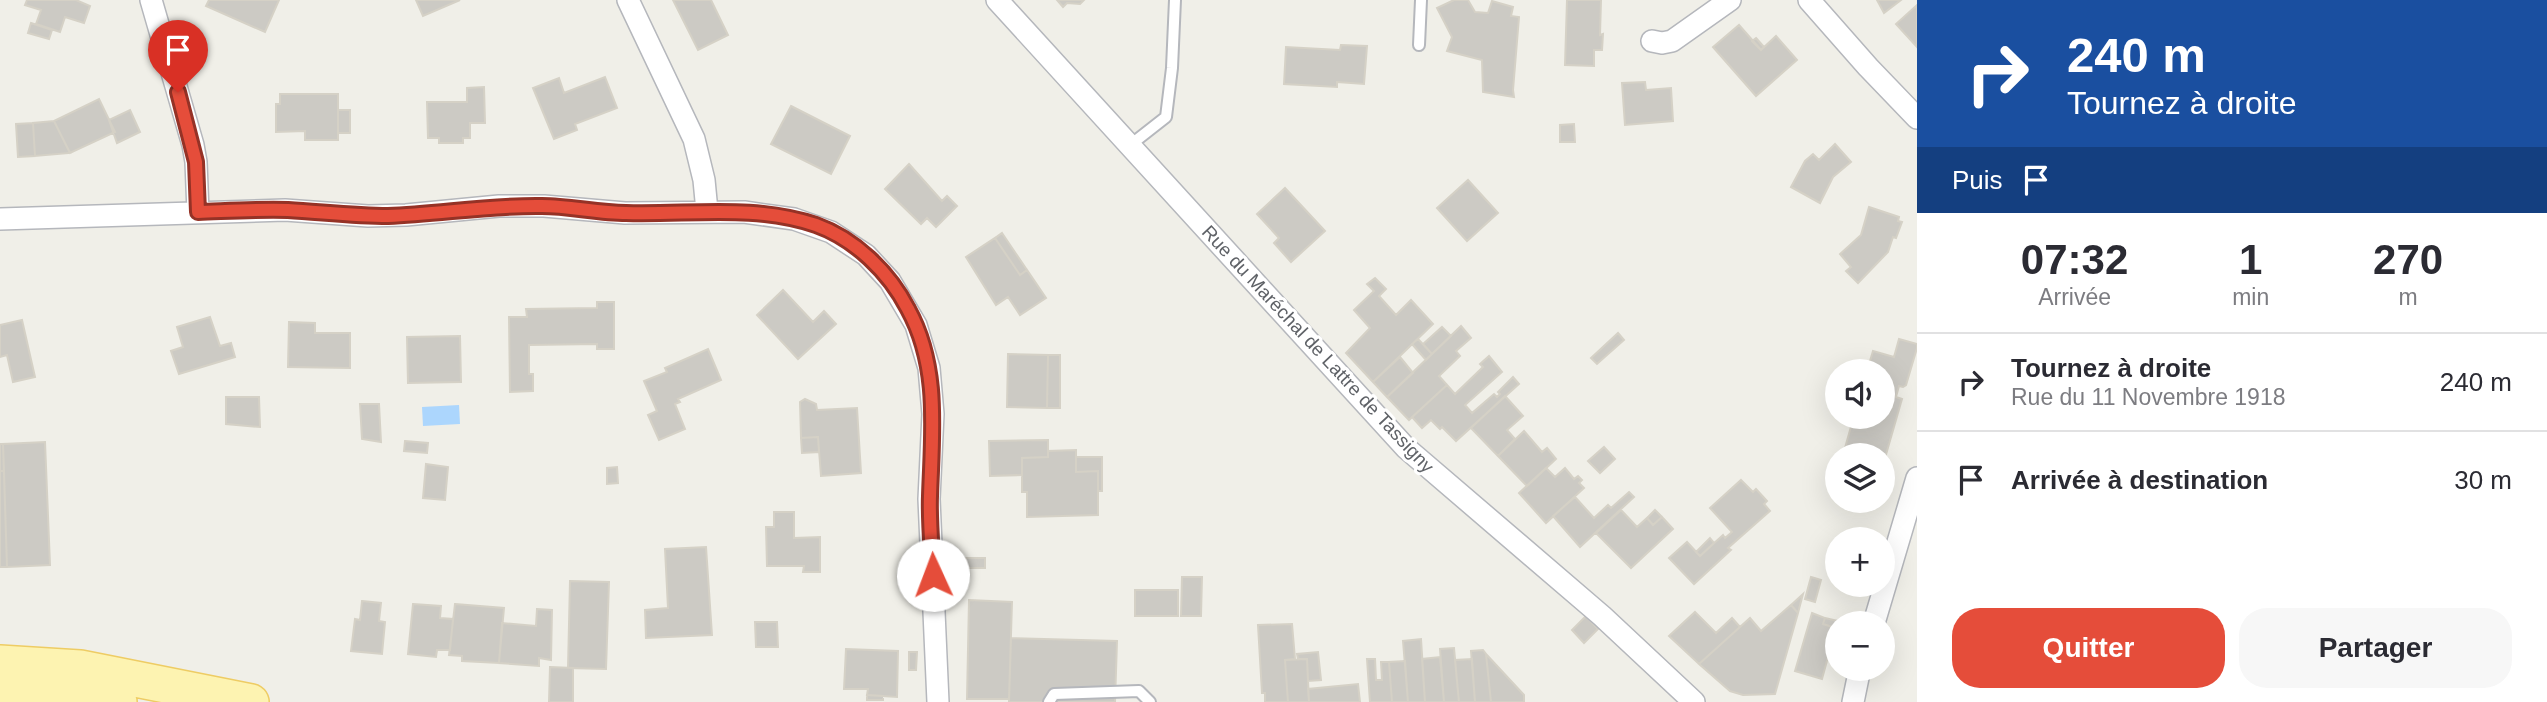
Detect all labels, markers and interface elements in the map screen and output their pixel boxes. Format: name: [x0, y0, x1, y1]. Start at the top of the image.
pin: [148, 20, 208, 92]
icon: right: [1952, 28, 2043, 119]
text: 240 m: [2067, 28, 2206, 82]
icon: arrive: [159, 31, 197, 69]
text: Tournez à droite: [2067, 85, 2296, 121]
icon: arrive: [2017, 161, 2055, 199]
text: Puis: [1952, 165, 2003, 195]
street label: Rue du Maréchal de Lattre de Tassigny: [1198, 221, 1439, 477]
text: 07:32: [2021, 236, 2128, 283]
text: 1: [2239, 236, 2262, 283]
text: 270: [2373, 236, 2443, 283]
text: Arrivée: [2038, 284, 2111, 310]
text: min: [2232, 284, 2269, 310]
text: m: [2399, 284, 2418, 310]
text: Tournez à droite: [2011, 353, 2211, 383]
map controls: [1825, 359, 1895, 681]
button: sound: [1825, 359, 1895, 429]
icon: right: [1952, 363, 1990, 401]
text: 240 m: [2440, 367, 2512, 397]
text: Rue du 11 Novembre 1918: [2011, 384, 2285, 410]
button: layers: [1825, 443, 1895, 513]
icon: arrive: [1952, 461, 1990, 499]
text: Arrivée à destination: [2011, 465, 2268, 495]
text: 30 m: [2454, 465, 2512, 495]
button: +: [1825, 527, 1895, 597]
position arrow: [896, 538, 970, 612]
button: Quitter: [1952, 608, 2225, 688]
button: Partager: [2239, 608, 2512, 688]
button: −: [1825, 611, 1895, 681]

